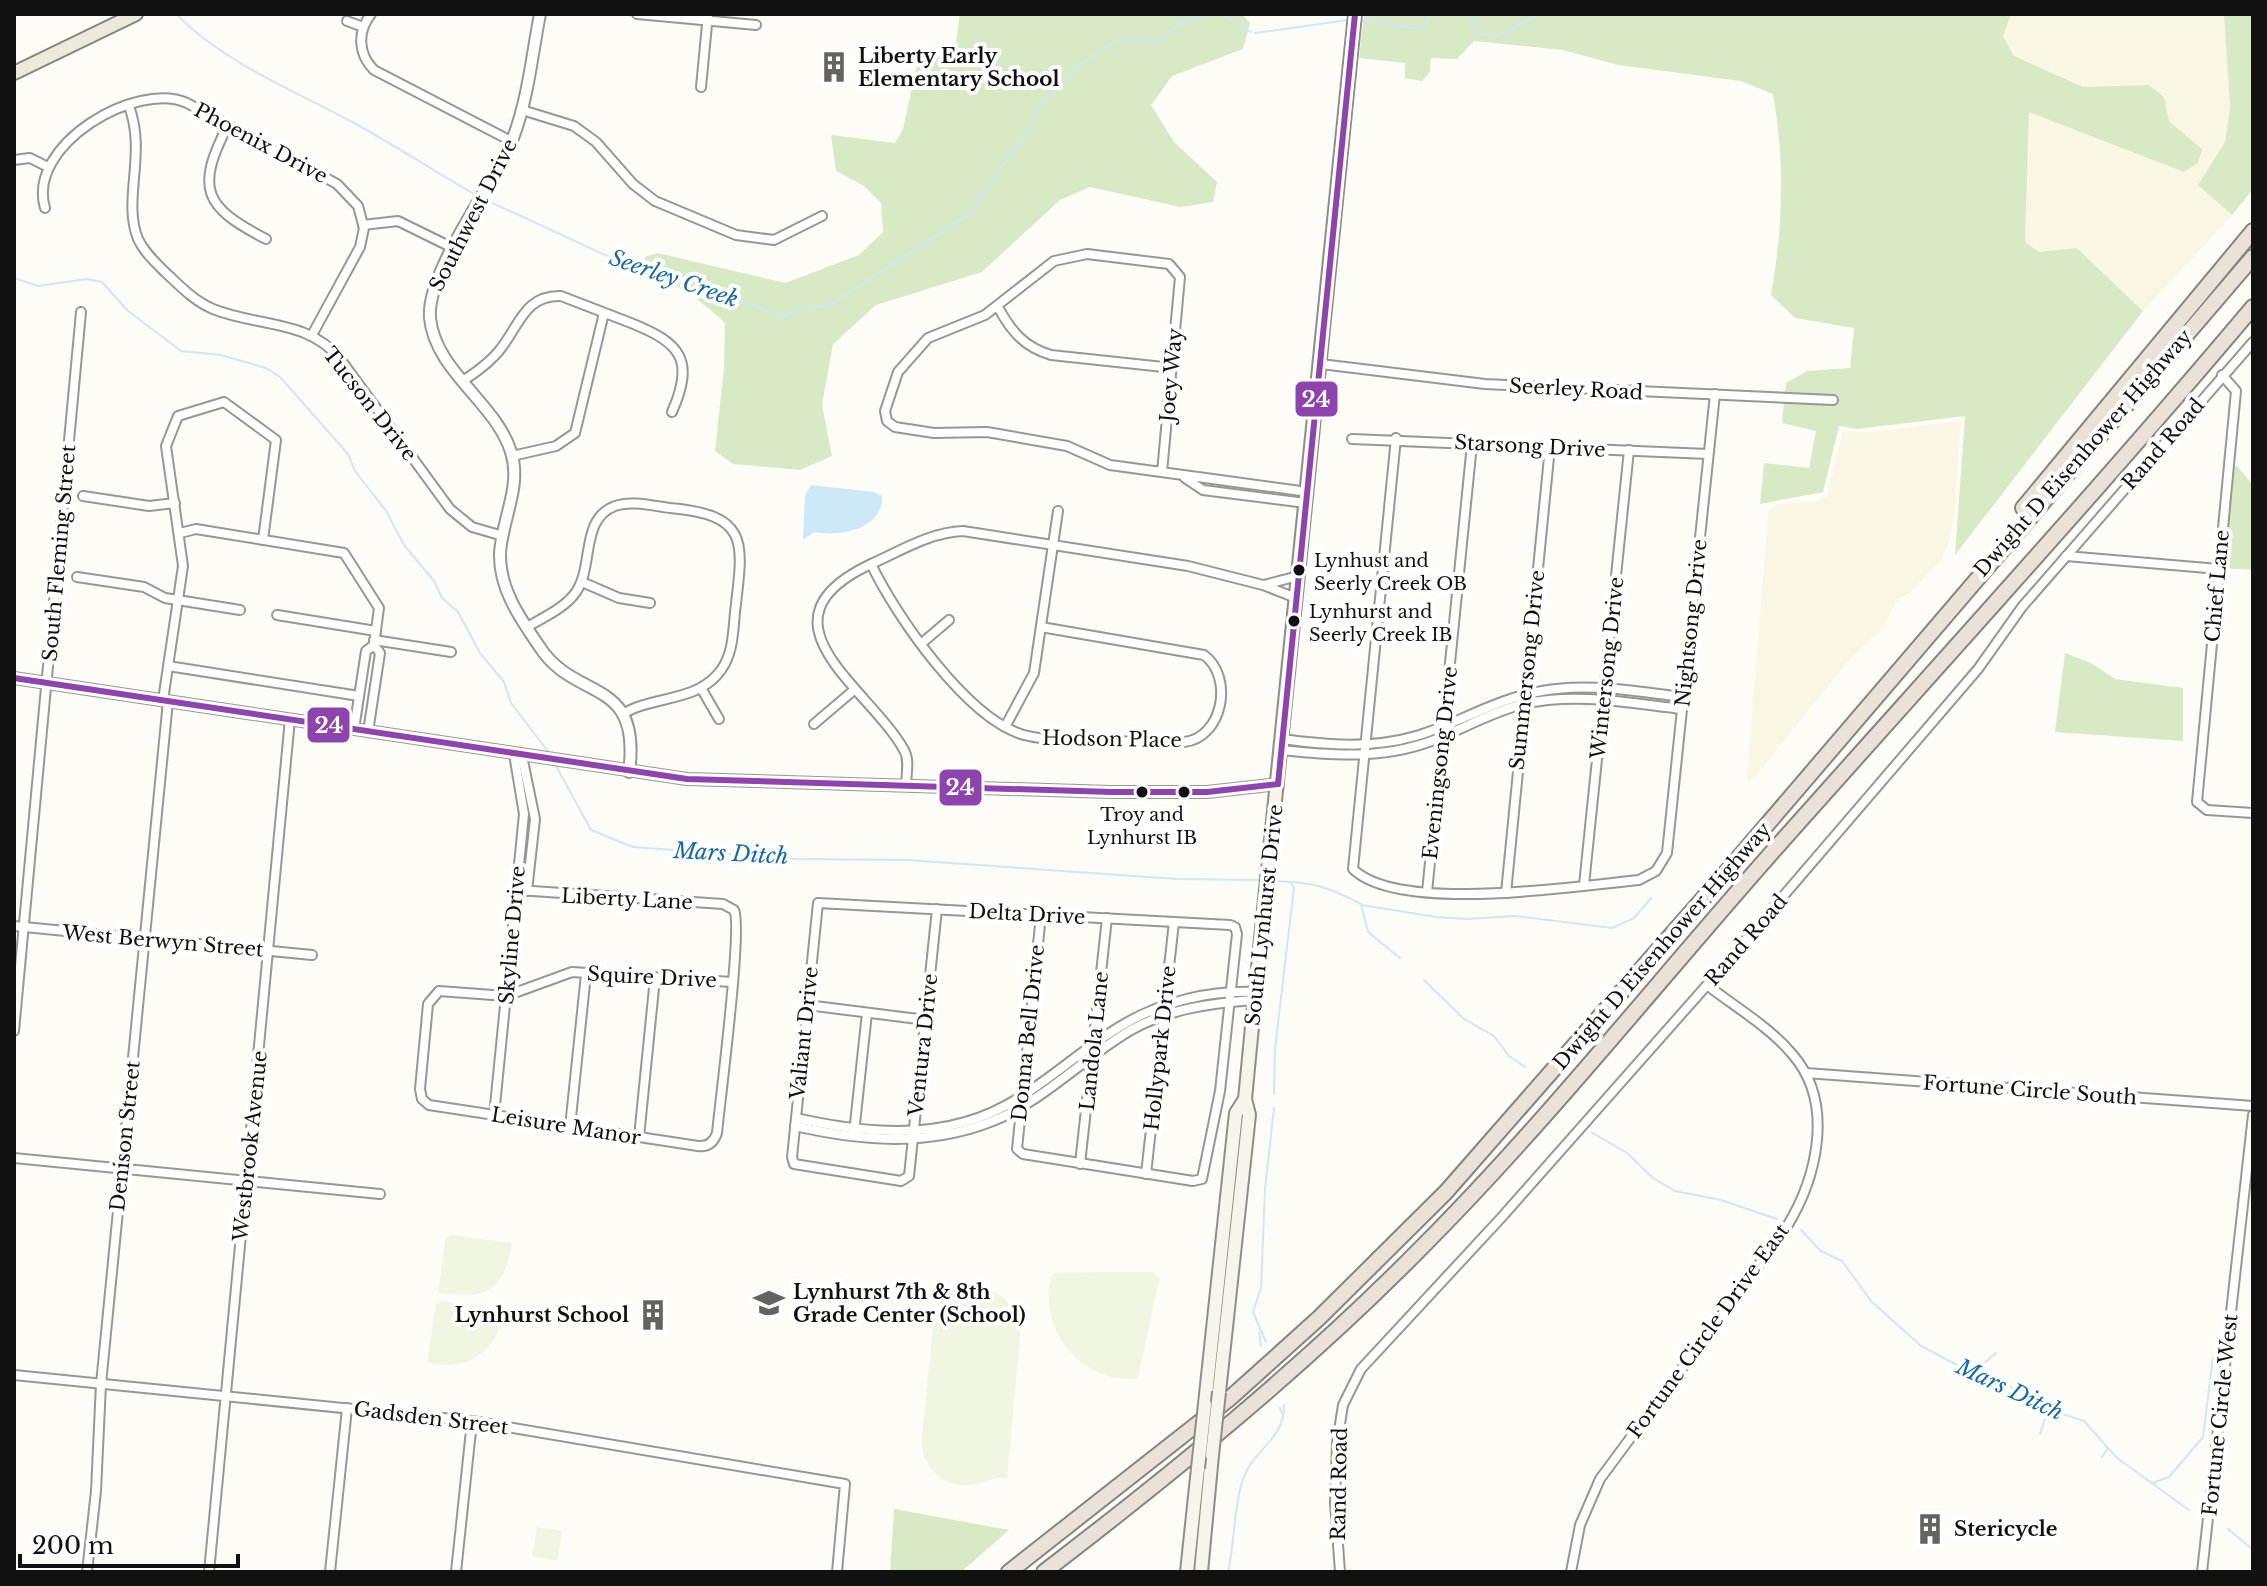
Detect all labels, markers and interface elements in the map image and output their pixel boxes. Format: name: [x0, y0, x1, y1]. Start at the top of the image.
place label: Liberty Early Elementary School: [858, 44, 1059, 91]
building icon: Liberty Early Elementary School: [817, 50, 851, 84]
street label: Phoenix Drive: [190, 98, 332, 188]
street label: Southwest Drive: [424, 135, 522, 295]
water label: Seerley Creek: [606, 244, 742, 313]
street label: Dwight D Eisenhower Highway: [1969, 324, 2197, 582]
street label: Joey Way: [1155, 327, 1187, 426]
street label: Tucson Drive: [318, 342, 422, 466]
street label: Seerley Road: [1508, 374, 1644, 404]
line badge: 24: [1294, 380, 1339, 418]
text: 24: [1302, 386, 1330, 413]
street label: Rand Road: [2117, 393, 2209, 495]
street label: Starsong Drive: [1454, 430, 1606, 462]
street label: South Fleming Street: [38, 443, 80, 662]
street label: Chief Lane: [2200, 529, 2234, 643]
street label: Nightsong Drive: [1670, 538, 1712, 708]
place label: Lynhust and Seerly Creek OB: [1314, 550, 1467, 595]
marker: Lynhust and Seerly Creek OB: [1291, 562, 1307, 578]
street label: Summersong Drive: [1505, 569, 1549, 771]
street label: Wintersong Drive: [1585, 576, 1629, 761]
place label: Lynhurst and Seerly Creek IB: [1309, 601, 1452, 646]
marker: Lynhurst and Seerly Creek IB: [1286, 613, 1302, 629]
street label: Eveningsong Drive: [1418, 665, 1462, 861]
line badge: 24: [306, 706, 351, 744]
text: 24: [315, 712, 343, 739]
street label: Hodson Place: [1042, 726, 1182, 752]
line badge: 24: [938, 768, 983, 807]
text: 24: [946, 774, 974, 801]
marker: Troy and Lynhurst IB: [1134, 784, 1150, 800]
unlabelled marker: [1176, 784, 1192, 800]
street label: South Lynhurst Drive: [1240, 803, 1288, 1027]
place label: Troy and Lynhurst IB: [1087, 804, 1197, 849]
street label: Dwight D Eisenhower Highway: [1548, 817, 1776, 1075]
water label: Mars Ditch: [672, 837, 789, 870]
street label: Skyline Drive: [494, 865, 530, 1005]
street label: Liberty Lane: [561, 884, 693, 914]
street label: Rand Road: [1700, 889, 1792, 991]
street label: Delta Drive: [968, 899, 1086, 929]
street label: West Berwyn Street: [61, 920, 265, 962]
street label: Donna Bell Drive: [1007, 943, 1049, 1123]
street label: Squire Drive: [587, 962, 717, 992]
street label: Hollypark Drive: [1139, 964, 1181, 1132]
street label: Valiant Drive: [785, 965, 823, 1102]
street label: Landola Lane: [1075, 970, 1113, 1112]
street label: Ventura Drive: [903, 972, 942, 1119]
street label: Westbrook Avenue: [228, 1049, 272, 1244]
street label: Denison Street: [105, 1059, 145, 1213]
street label: Fortune Circle South: [1922, 1071, 2138, 1109]
street label: Leisure Manor: [489, 1102, 643, 1150]
street label: Fortune Circle Drive East: [1622, 1219, 1794, 1443]
place label: Lynhurst 7th & 8th Grade Center (School): [793, 1280, 1026, 1327]
school or university icon: Lynhurst 7th & 8th Grade Center (School): [752, 1286, 786, 1320]
building icon: Lynhurst School: [636, 1298, 670, 1332]
place label: Lynhurst School: [454, 1303, 629, 1327]
street label: Fortune Circle West: [2197, 1312, 2243, 1517]
water label: Mars Ditch: [1951, 1352, 2068, 1426]
street label: Gadsden Street: [352, 1397, 510, 1439]
street label: Rand Road: [1326, 1427, 1352, 1541]
building icon: Stericycle: [1913, 1512, 1947, 1546]
place label: Stericycle: [1954, 1517, 2058, 1541]
scale bar: [20, 1518, 238, 1568]
text: 200 m: [32, 1531, 114, 1560]

